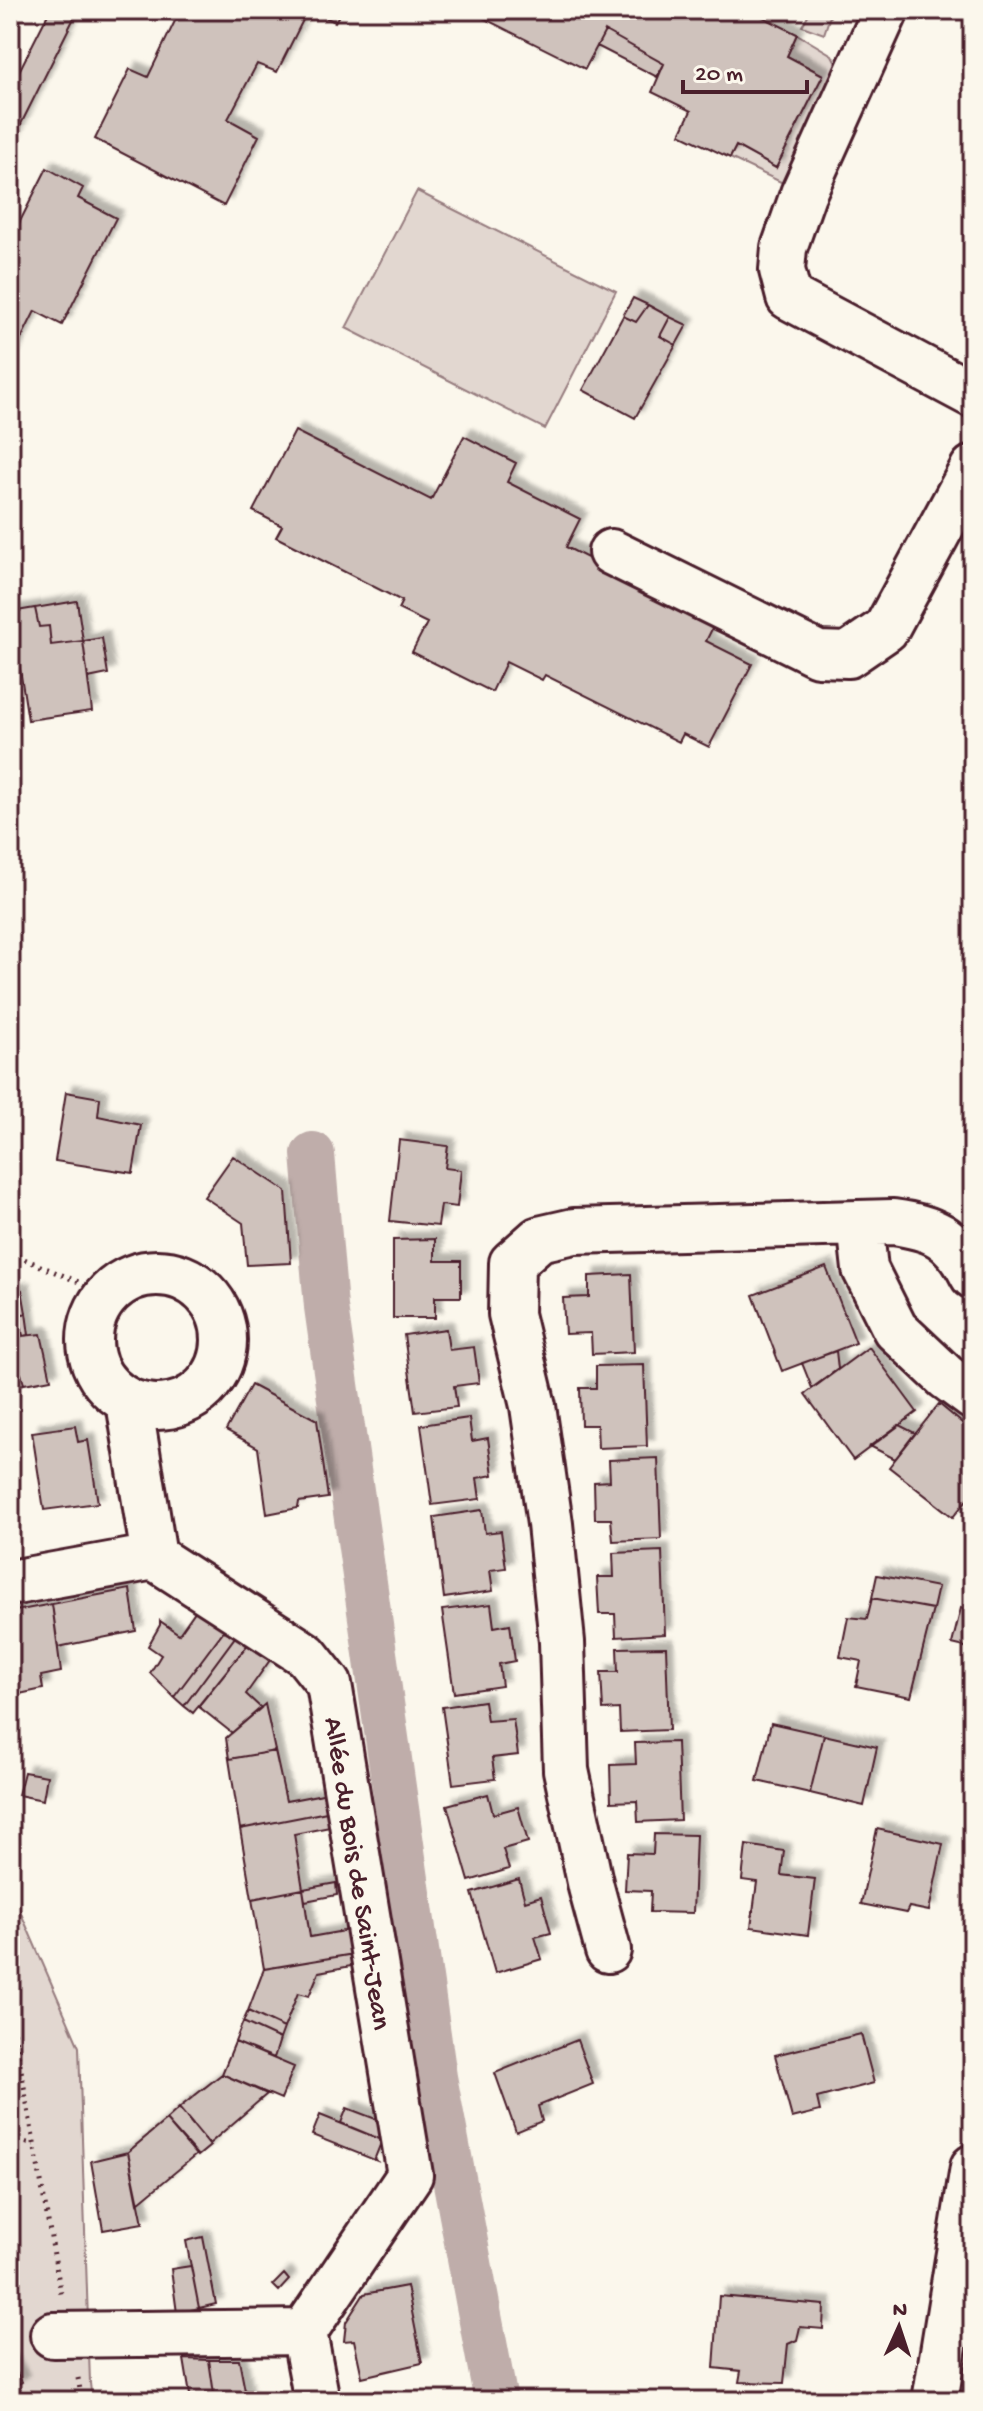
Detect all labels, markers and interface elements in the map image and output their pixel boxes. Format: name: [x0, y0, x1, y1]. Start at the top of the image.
scale bar: [683, 44, 807, 94]
text: 20 m: [695, 61, 743, 90]
street label: Allée du Bois de Saint-Jean: [315, 1715, 397, 2033]
north arrow: [859, 2287, 939, 2367]
text: N: [892, 2298, 908, 2324]

